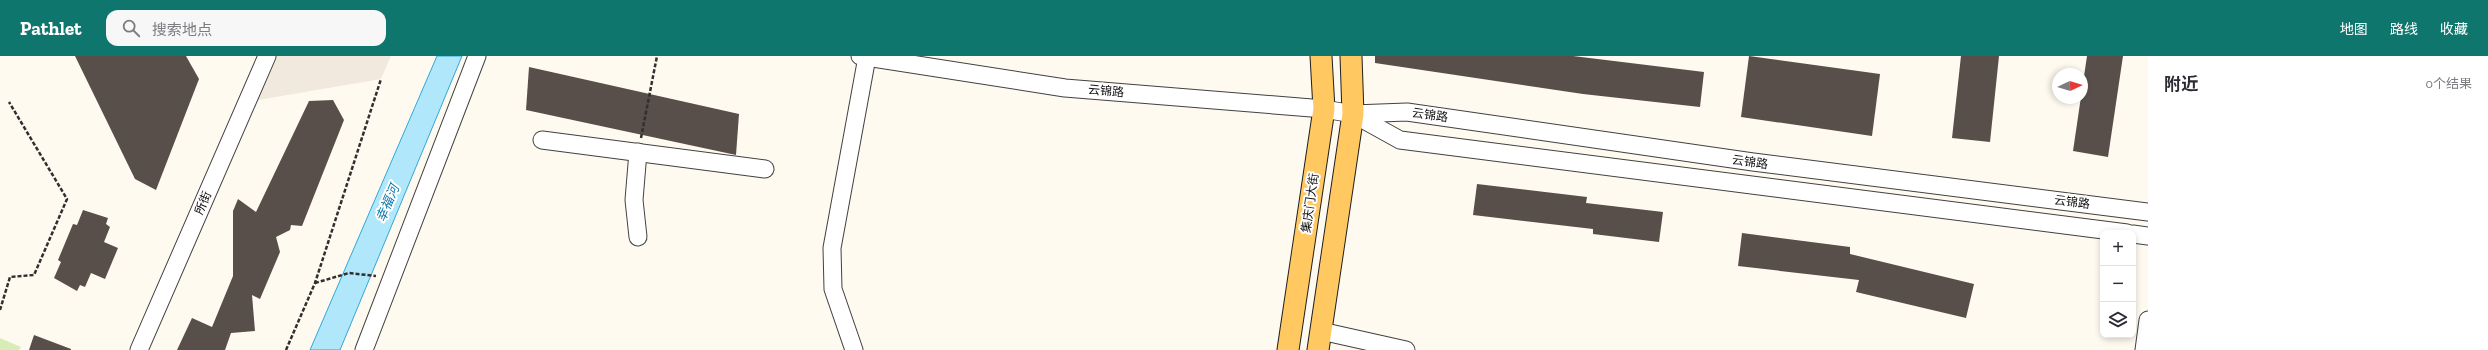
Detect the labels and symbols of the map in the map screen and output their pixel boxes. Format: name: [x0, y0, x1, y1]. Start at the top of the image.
north arrow: [2052, 68, 2088, 104]
street label: 云锦路: [1087, 82, 1125, 100]
street label: 云锦路: [1411, 106, 1449, 124]
street label: 云锦路: [1731, 153, 1769, 171]
street label: 集庆门大街: [1299, 172, 1321, 234]
water label: 幸福河: [373, 180, 403, 224]
street label: 所街: [192, 189, 214, 217]
street label: 云锦路: [2053, 193, 2091, 211]

